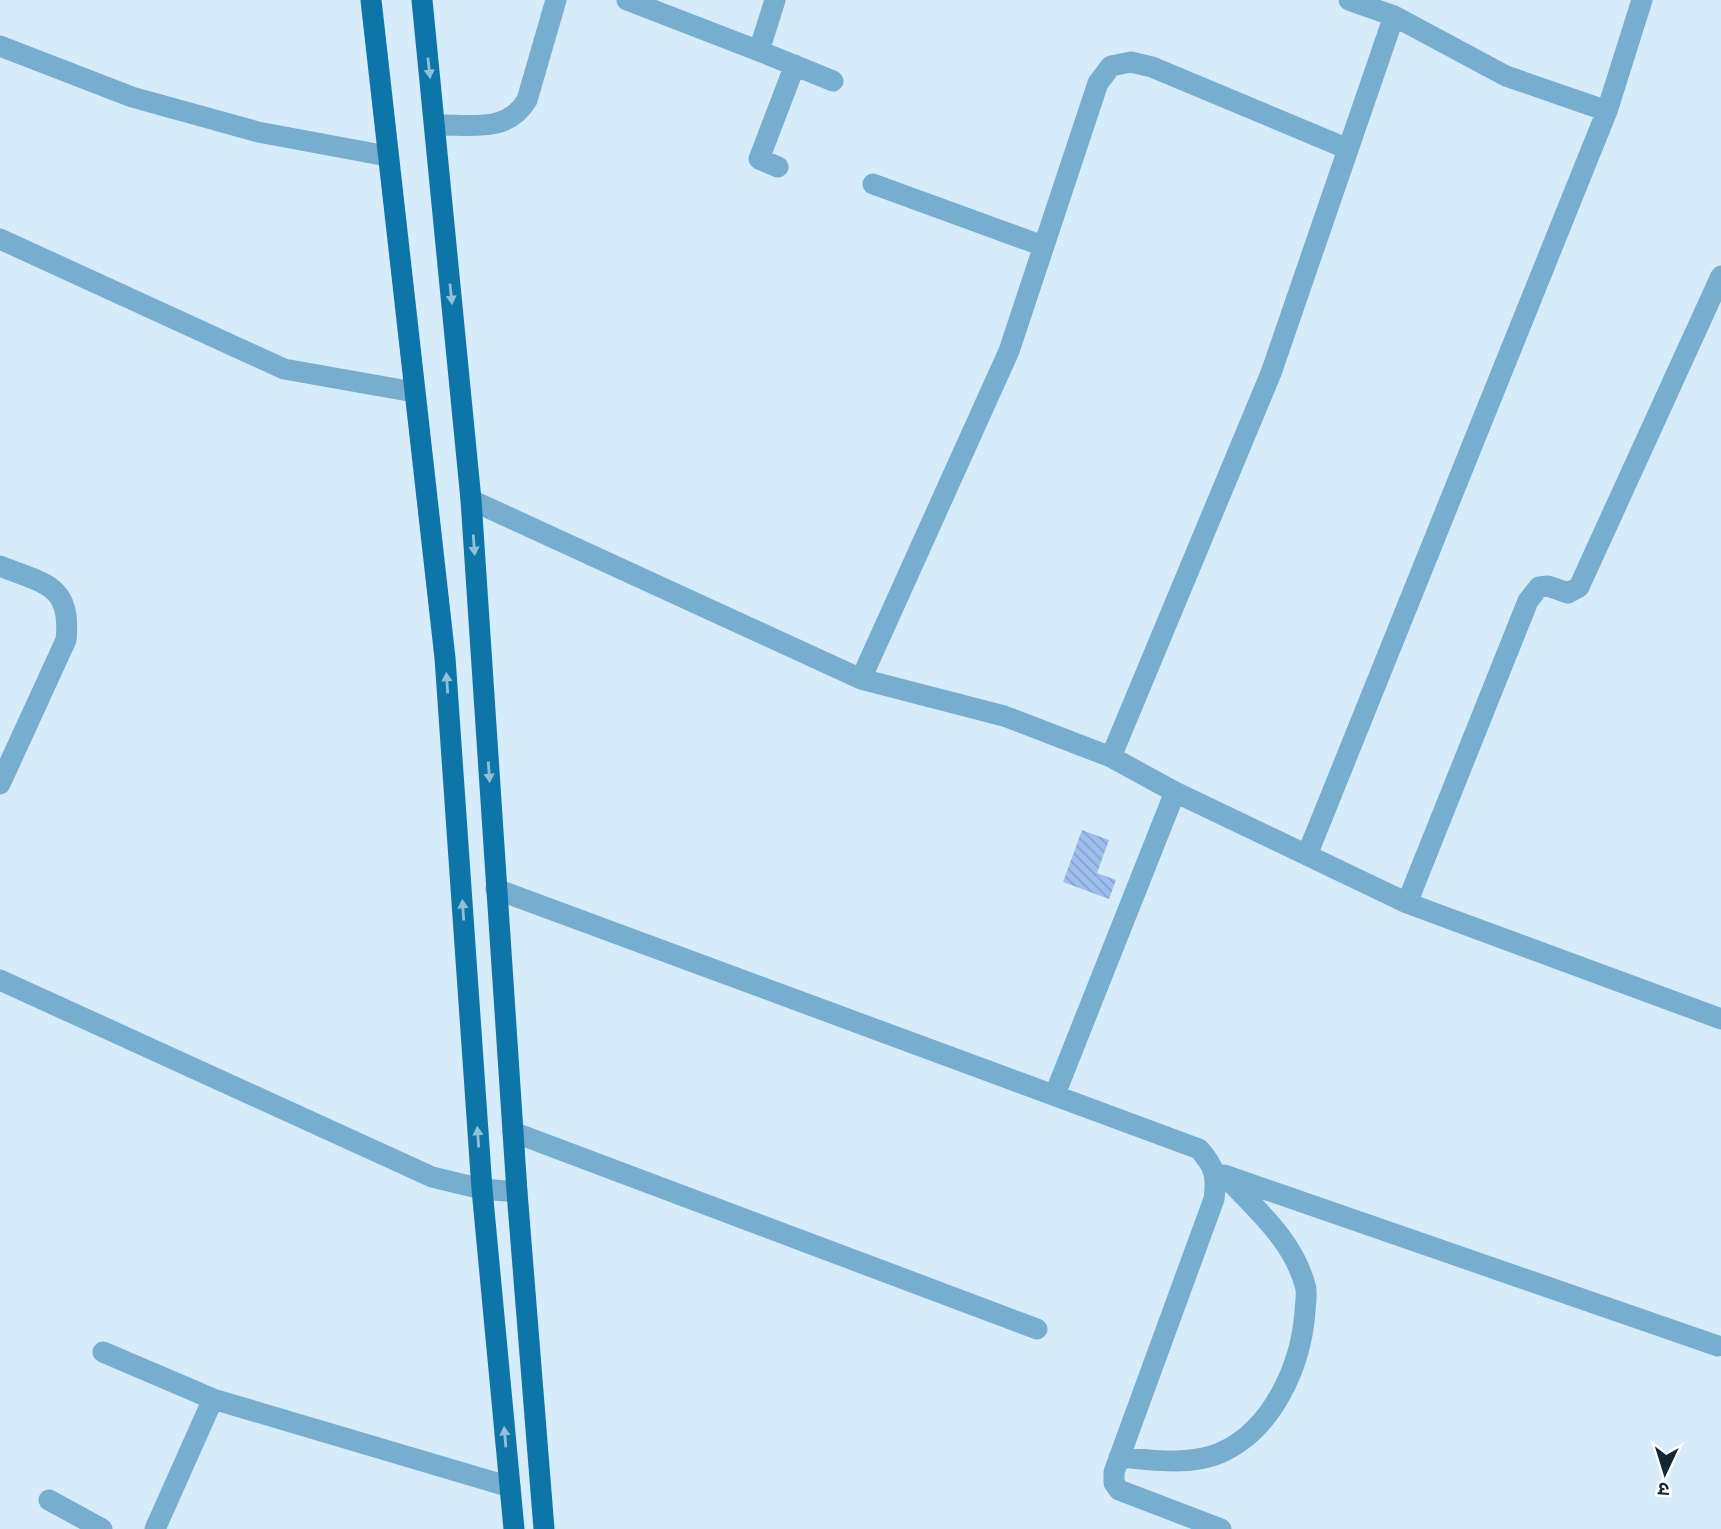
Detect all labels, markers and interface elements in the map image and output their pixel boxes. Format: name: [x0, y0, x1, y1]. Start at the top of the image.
one-way arrow: [423, 57, 434, 79]
one-way arrow: [446, 283, 457, 305]
one-way arrow: [469, 534, 480, 556]
one-way arrow: [441, 672, 452, 694]
one-way arrow: [484, 761, 495, 783]
one-way arrow: [457, 899, 468, 921]
one-way arrow: [473, 1126, 484, 1148]
one-way arrow: [499, 1425, 510, 1447]
north arrow: [1630, 1438, 1700, 1508]
text: उ: [1657, 1478, 1670, 1502]

